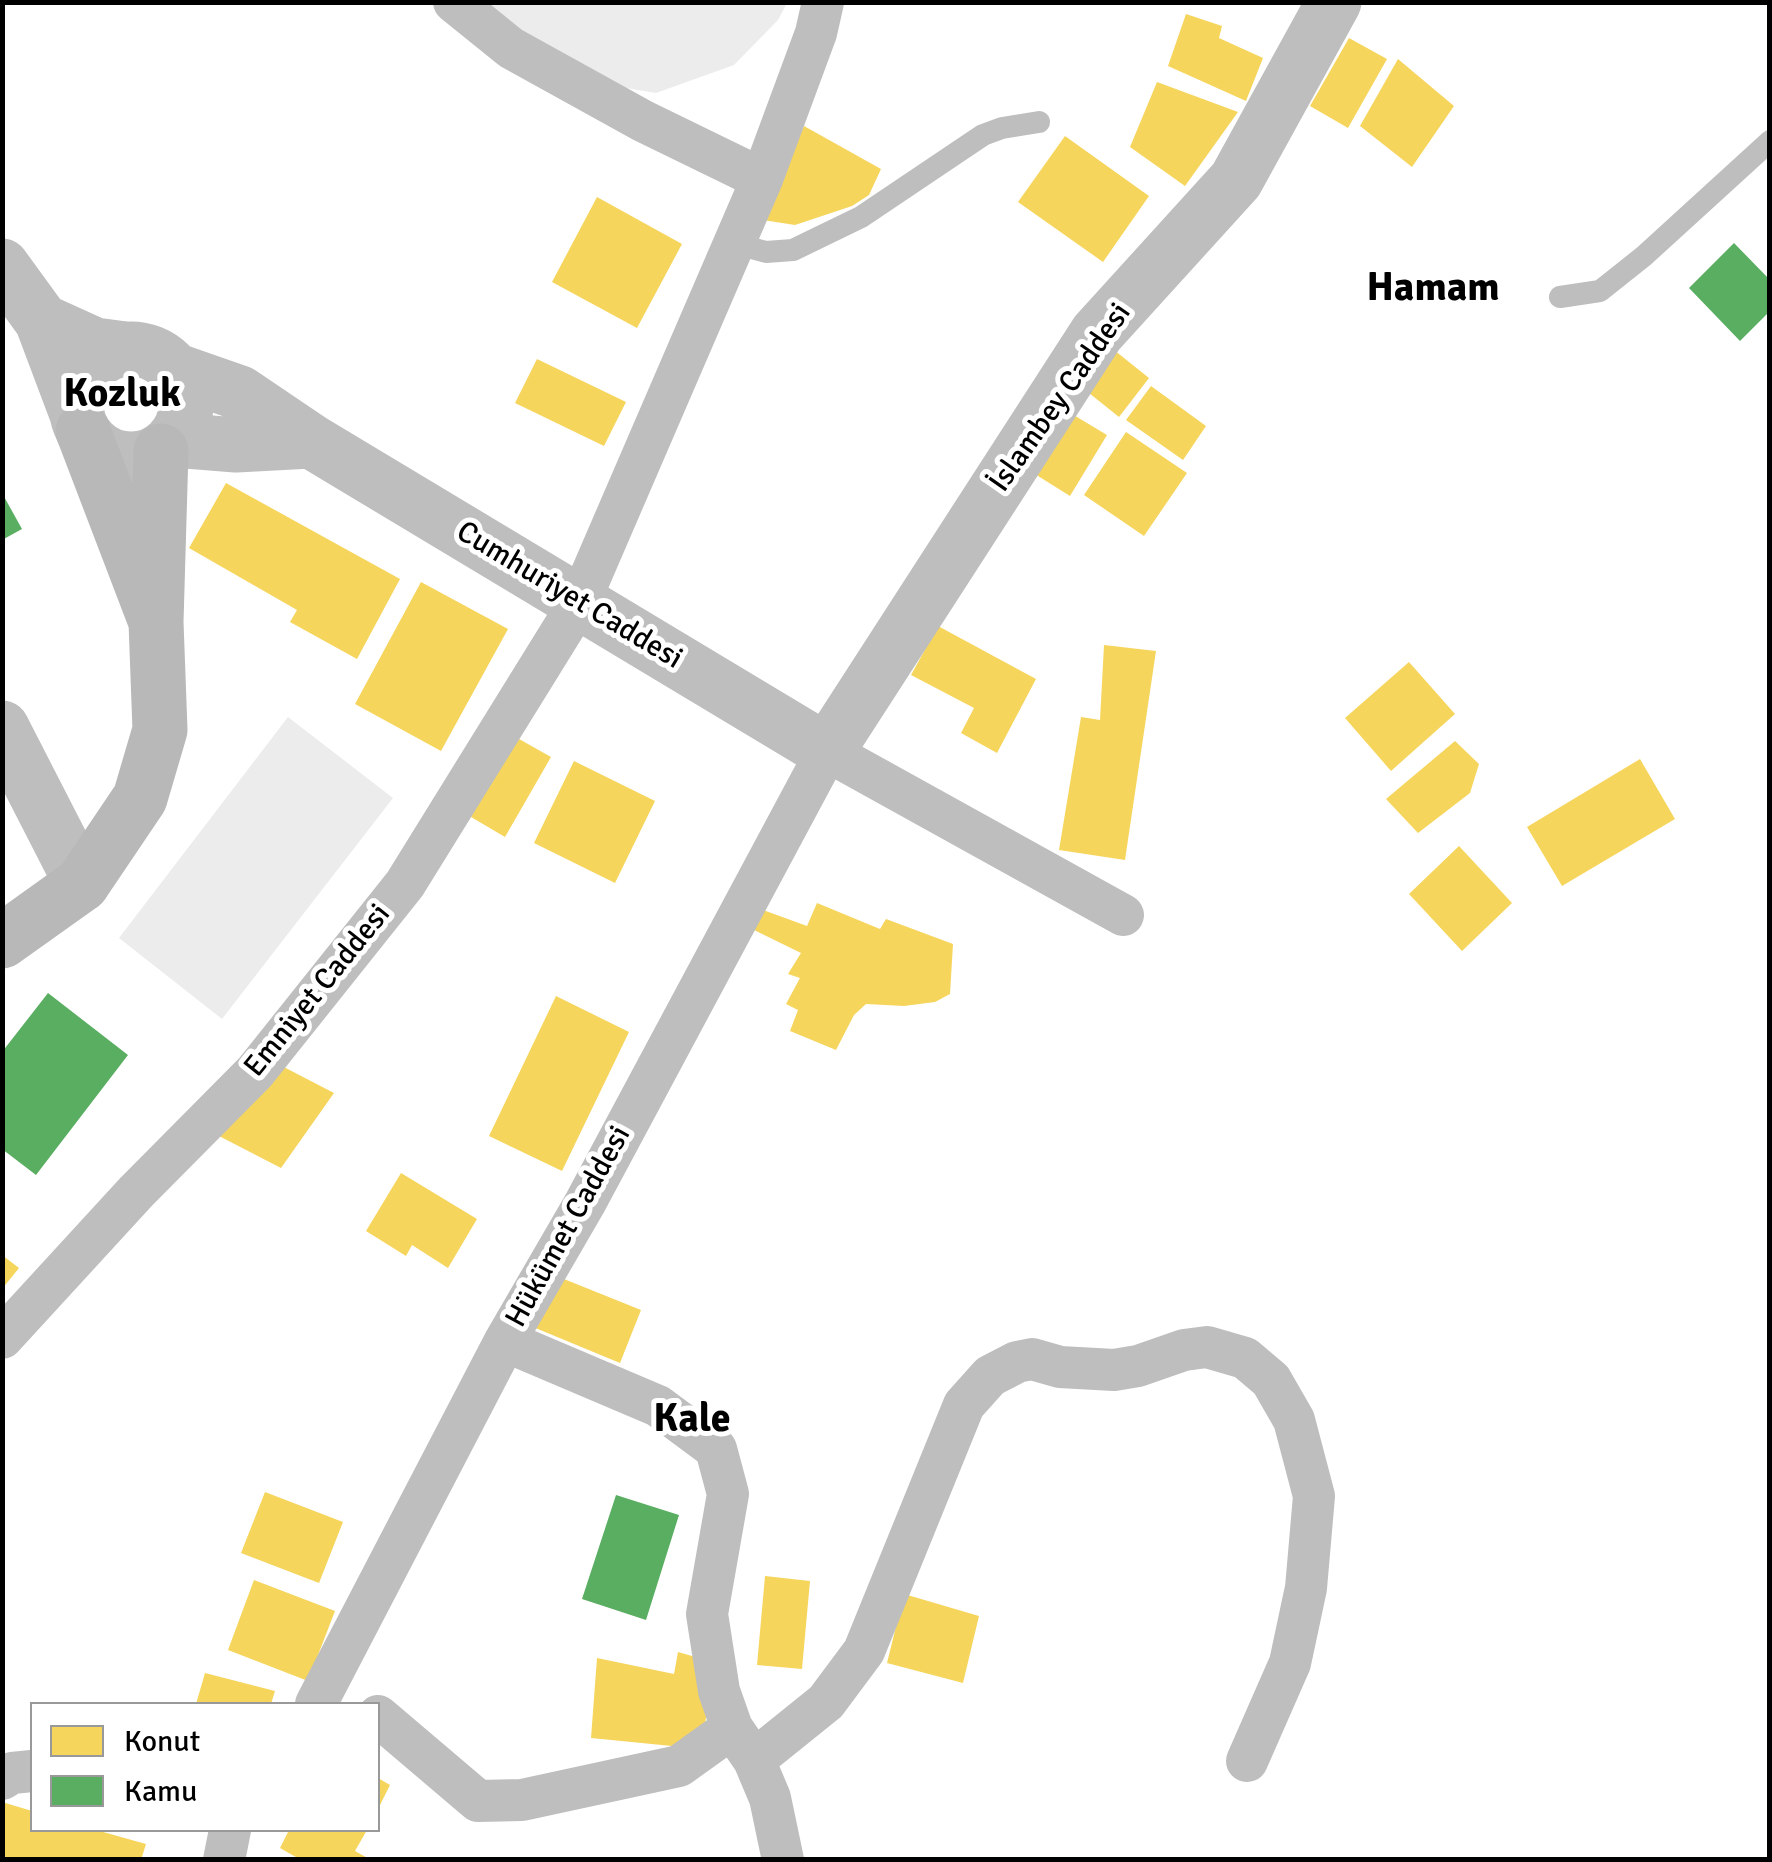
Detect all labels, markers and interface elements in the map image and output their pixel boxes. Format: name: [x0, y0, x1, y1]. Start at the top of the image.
district label: Hamam: [1366, 265, 1500, 313]
street label: İslambey Caddesi: [983, 297, 1139, 499]
district label: Kozluk: [63, 371, 181, 419]
street label: Cumhuriyet Caddesi: [449, 514, 689, 678]
street label: Emniyet Caddesi: [237, 897, 399, 1085]
street label: Hükümet Caddesi: [499, 1120, 639, 1334]
district label: Kale: [653, 1396, 731, 1444]
legend: [30, 1702, 380, 1832]
text: Konut: [124, 1723, 200, 1760]
text: Kamu: [124, 1773, 197, 1810]

